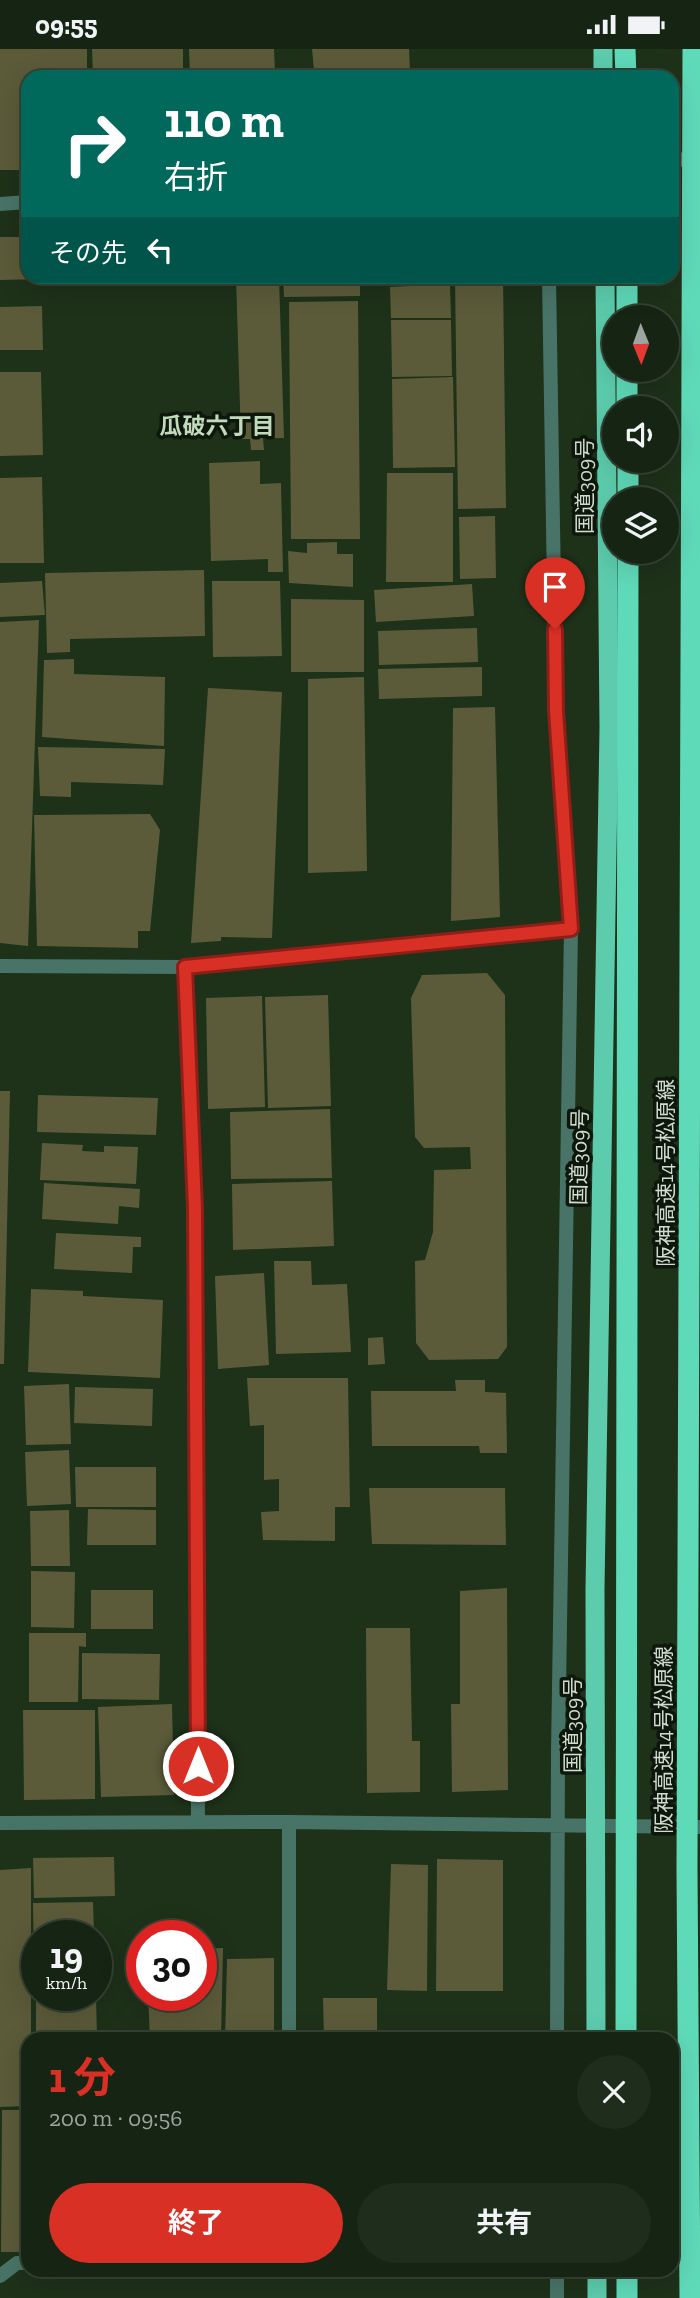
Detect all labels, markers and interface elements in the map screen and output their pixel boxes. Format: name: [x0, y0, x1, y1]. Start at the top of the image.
text: 09:55: [35, 9, 97, 41]
text: 110 m: [164, 91, 284, 150]
icon: right: [49, 98, 140, 189]
text: 右折: [164, 158, 228, 196]
icon: left: [141, 231, 179, 269]
text: その先: [49, 237, 127, 269]
north arrow: [602, 305, 679, 381]
map controls: [602, 305, 679, 564]
button: sound: [602, 396, 679, 473]
district label: 瓜破六丁目: [160, 412, 275, 440]
street label: 国道309号: [572, 438, 597, 534]
button: layers: [602, 487, 679, 564]
pin: [525, 557, 585, 629]
icon: arrive: [536, 568, 574, 606]
street label: 阪神高速14号松原線: [653, 1079, 678, 1267]
street label: 国道309号: [566, 1109, 592, 1205]
street label: 阪神高速14号松原線: [651, 1646, 676, 1834]
street label: 国道309号: [560, 1677, 585, 1773]
position arrow: [161, 1729, 235, 1803]
speed limit sign: 30: [126, 1920, 217, 2011]
text: 19: [50, 1935, 83, 1977]
text: km/h: [46, 1972, 87, 1994]
text: 1 分: [49, 2052, 116, 2103]
button: close: [577, 2055, 651, 2129]
text: 200 m · 09:56: [49, 2104, 183, 2132]
button: 終了: [49, 2183, 343, 2263]
button: 共有: [357, 2183, 651, 2263]

